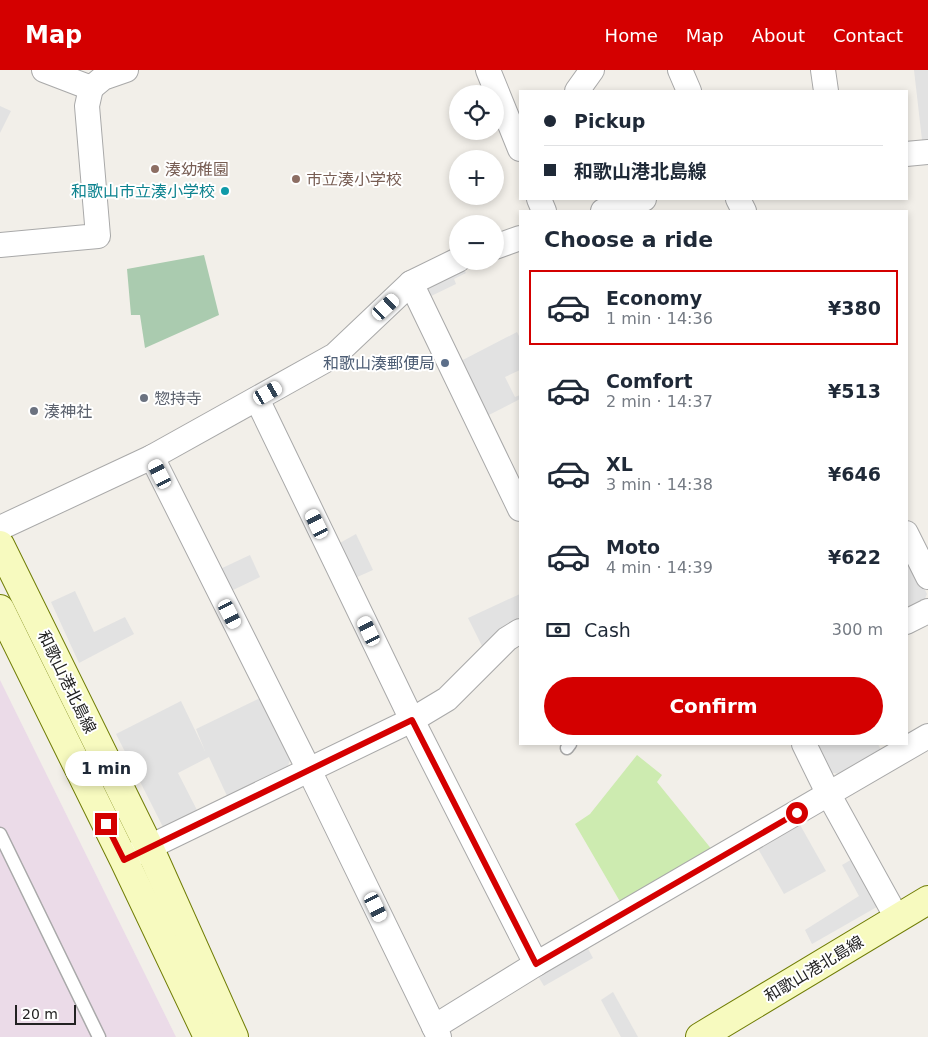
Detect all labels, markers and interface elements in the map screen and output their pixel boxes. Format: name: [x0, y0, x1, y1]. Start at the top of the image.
text: Map: [25, 21, 82, 49]
text: Home: [605, 25, 658, 46]
text: Map: [686, 25, 724, 46]
text: About: [752, 25, 805, 46]
text: Contact: [833, 25, 903, 46]
map controls: [449, 85, 504, 270]
button: locate: [449, 85, 504, 140]
text: Pickup: [574, 110, 645, 132]
button: +: [449, 150, 504, 205]
place label: 湊幼稚園: [165, 160, 229, 179]
text: 和歌山港北島線: [574, 160, 707, 182]
marker: 湊幼稚園: [149, 163, 161, 175]
place label: 市立湊小学校: [306, 170, 402, 189]
marker: 市立湊小学校: [290, 173, 302, 185]
place label: 和歌山市立湊小学校: [71, 182, 215, 201]
marker: 和歌山市立湊小学校: [219, 185, 231, 197]
button: −: [449, 215, 504, 270]
text: Choose a ride: [544, 227, 713, 252]
icon: car: [546, 285, 591, 330]
text: Economy: [606, 287, 702, 309]
car: [369, 291, 402, 323]
text: ¥380: [828, 297, 881, 319]
text: 1 min · 14:36: [606, 309, 713, 328]
place label: 和歌山湊郵便局: [323, 354, 435, 373]
marker: 和歌山湊郵便局: [439, 357, 451, 369]
icon: car: [546, 368, 591, 413]
text: Comfort: [606, 370, 693, 392]
car: [251, 379, 284, 407]
text: ¥513: [828, 380, 881, 402]
place label: 惣持寺: [154, 389, 202, 408]
marker: 惣持寺: [138, 392, 150, 404]
text: 2 min · 14:37: [606, 392, 713, 411]
place label: 湊神社: [44, 402, 92, 421]
marker: 湊神社: [28, 405, 40, 417]
icon: car: [546, 451, 591, 496]
text: XL: [606, 453, 633, 475]
car: [146, 457, 173, 491]
text: ¥646: [828, 463, 881, 485]
text: 3 min · 14:38: [606, 475, 713, 494]
car: [303, 507, 330, 541]
icon: car: [546, 534, 591, 579]
text: Moto: [606, 536, 660, 558]
text: ¥622: [828, 546, 881, 568]
text: 4 min · 14:39: [606, 558, 713, 577]
car: [216, 597, 243, 631]
car: [355, 614, 382, 648]
icon: cash: [544, 616, 572, 644]
text: Cash: [584, 619, 631, 641]
text: 300 m: [832, 620, 883, 639]
street label: 和歌山港北島線: [34, 627, 100, 737]
button: Confirm: [544, 677, 883, 735]
callout: 1 min: [65, 752, 147, 786]
text: 1 min: [81, 759, 131, 778]
route start: [786, 802, 808, 824]
route end: [95, 813, 117, 835]
car: [362, 890, 389, 924]
street label: 和歌山港北島線: [761, 932, 867, 1006]
scale bar: [15, 1002, 76, 1025]
text: 20 m: [22, 1006, 58, 1022]

